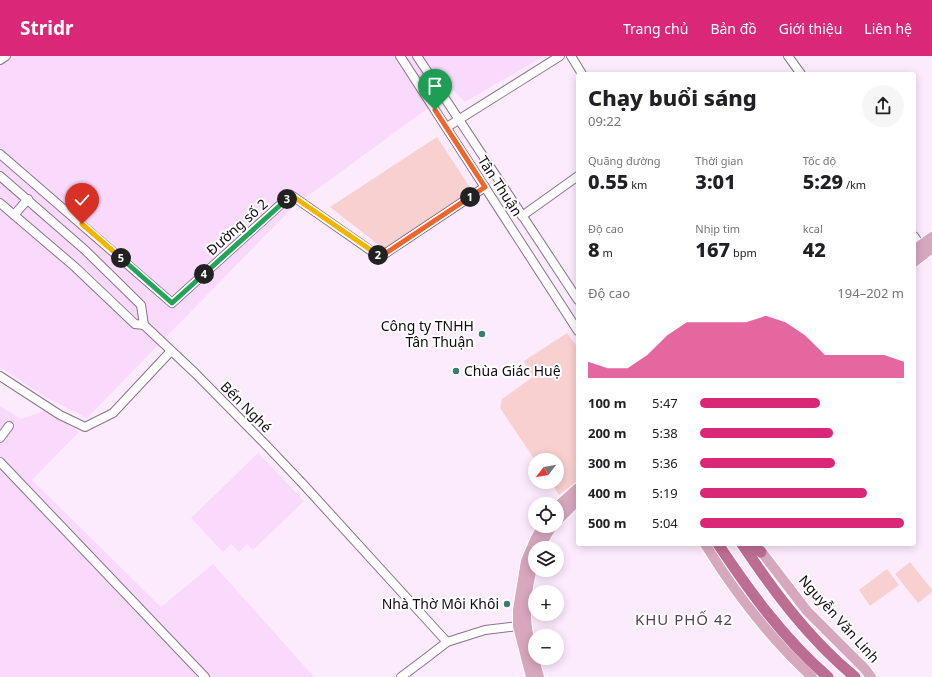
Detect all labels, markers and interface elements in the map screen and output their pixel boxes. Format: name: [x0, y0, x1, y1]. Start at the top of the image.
text: Stridr: [20, 15, 73, 41]
text: Trang chủ: [623, 19, 688, 38]
text: Bản đồ: [710, 19, 757, 38]
text: Giới thiệu: [779, 19, 842, 38]
text: Liên hệ: [864, 19, 912, 38]
pin: [418, 69, 452, 110]
icon: arrive: [424, 75, 446, 97]
text: Chạy buổi sáng: [588, 82, 757, 112]
button: share: [862, 85, 904, 127]
text: 09:22: [588, 112, 621, 130]
street label: Tân Thuận: [474, 152, 527, 220]
text: Quãng đường: [588, 153, 661, 168]
text: Thời gian: [695, 153, 743, 168]
text: Tốc độ: [803, 153, 836, 168]
text: 0.55: [588, 168, 628, 195]
text: 3:01: [695, 168, 736, 195]
text: 5:29: [803, 168, 843, 195]
text: km: [628, 177, 647, 192]
text: /km: [843, 177, 866, 192]
pin: [65, 183, 99, 224]
pin: 1: [460, 187, 480, 207]
icon: check: [71, 189, 93, 211]
pin: 3: [277, 189, 297, 209]
text: 1: [467, 189, 473, 204]
text: 3: [284, 191, 290, 206]
street label: Đường số 2: [202, 194, 271, 259]
text: Độ cao: [588, 221, 624, 236]
text: Nhịp tim: [695, 221, 740, 236]
text: kcal: [803, 221, 823, 236]
text: 8: [588, 236, 600, 263]
text: 167: [695, 236, 730, 263]
text: 42: [803, 236, 826, 263]
pin: 2: [368, 245, 388, 265]
text: m: [600, 245, 613, 260]
text: bpm: [730, 245, 757, 260]
text: 2: [375, 247, 381, 262]
pin: 5: [111, 248, 131, 268]
text: 5: [118, 250, 124, 265]
pin: 4: [194, 264, 214, 284]
text: 4: [201, 266, 207, 281]
text: Độ cao: [588, 284, 630, 302]
text: 194–202 m: [837, 284, 904, 302]
place label: Công ty TNHH Tân Thuận: [381, 316, 474, 351]
marker: Công ty TNHH Tân Thuận: [477, 329, 487, 339]
place label: Chùa Giác Huệ: [464, 361, 561, 380]
marker: Chùa Giác Huệ: [451, 366, 461, 376]
street label: Bến Nghé: [217, 377, 276, 436]
text: 100 m: [588, 394, 626, 412]
text: 5:47: [652, 394, 678, 412]
text: 200 m: [588, 424, 626, 442]
text: 5:38: [652, 424, 678, 442]
north arrow: [528, 453, 564, 489]
map controls: [528, 453, 564, 665]
text: 300 m: [588, 454, 626, 472]
text: 5:36: [652, 454, 678, 472]
text: 400 m: [588, 484, 626, 502]
text: 5:19: [652, 484, 678, 502]
button: locate: [528, 497, 564, 533]
text: 500 m: [588, 514, 626, 532]
text: 5:04: [652, 514, 678, 532]
button: layers: [528, 541, 564, 577]
street label: Nguyễn Văn Linh: [795, 571, 884, 667]
button: +: [528, 585, 564, 621]
place label: Nhà Thờ Môi Khôi: [382, 594, 499, 613]
marker: Nhà Thờ Môi Khôi: [502, 599, 512, 609]
district label: KHU PHỐ 42: [635, 609, 733, 629]
button: −: [528, 629, 564, 665]

